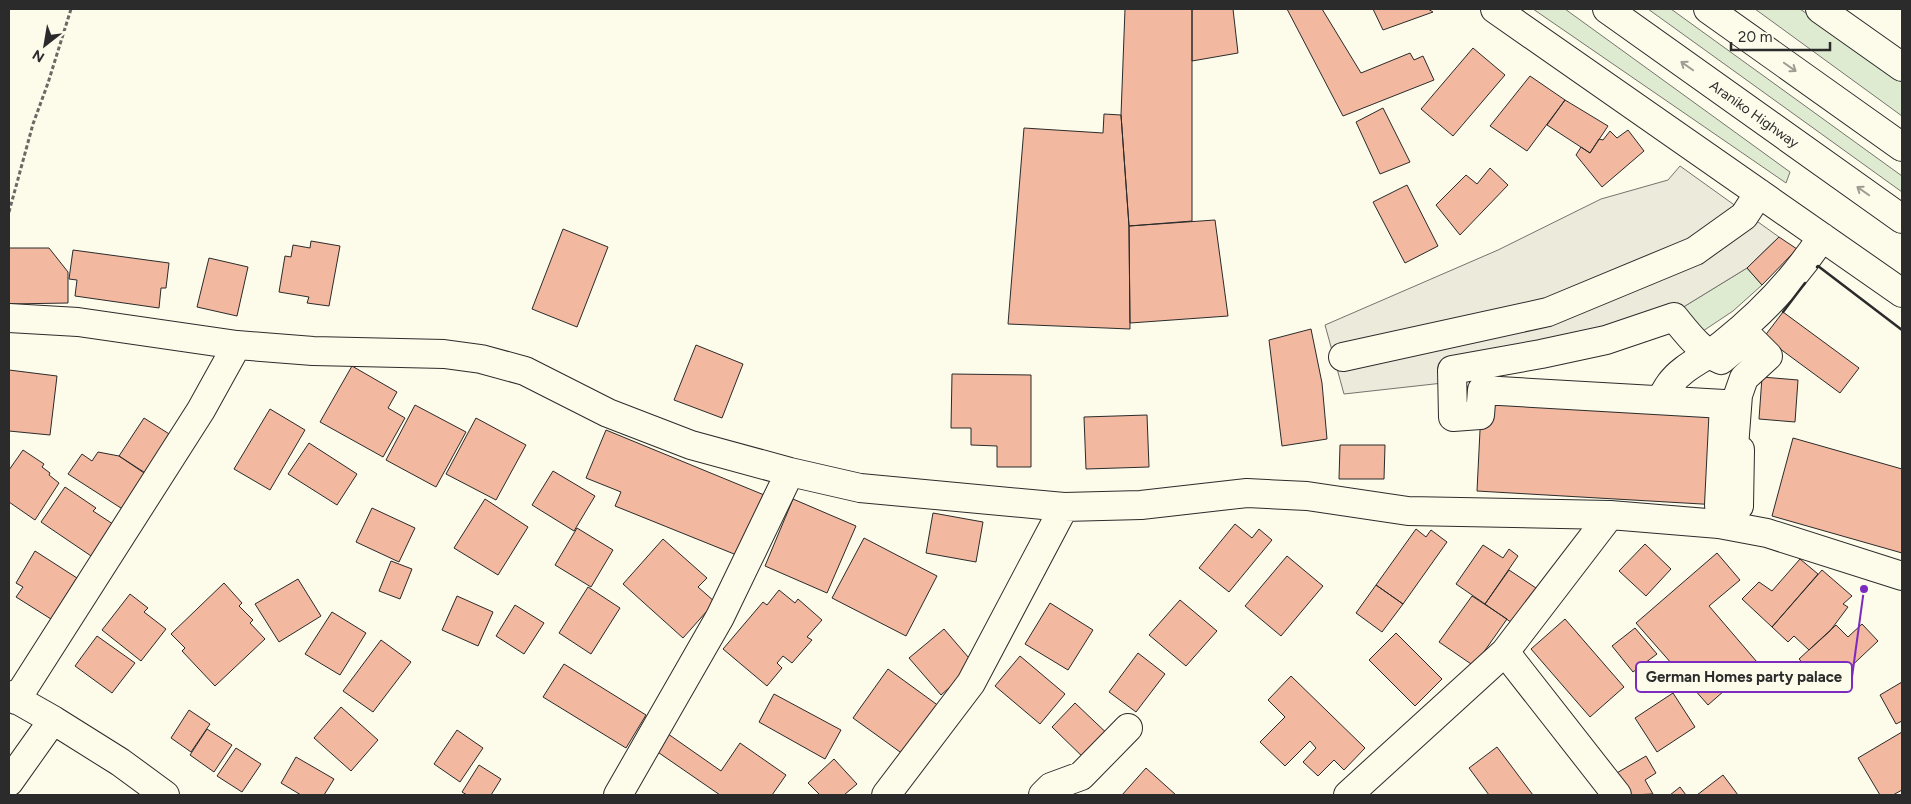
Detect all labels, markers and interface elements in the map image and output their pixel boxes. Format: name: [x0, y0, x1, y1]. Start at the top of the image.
north arrow: [20, 20, 70, 70]
scale bar: [1731, 20, 1830, 52]
text: 20 m: [1738, 28, 1772, 46]
text: N: [30, 46, 48, 66]
one-way arrow: [1680, 61, 1694, 71]
one-way arrow: [1783, 62, 1797, 72]
street label: Araniko Highway: [1707, 76, 1803, 152]
one-way arrow: [1856, 186, 1870, 196]
callout: German Homes party palace: [1636, 662, 1852, 692]
text: German Homes party palace: [1646, 668, 1843, 686]

